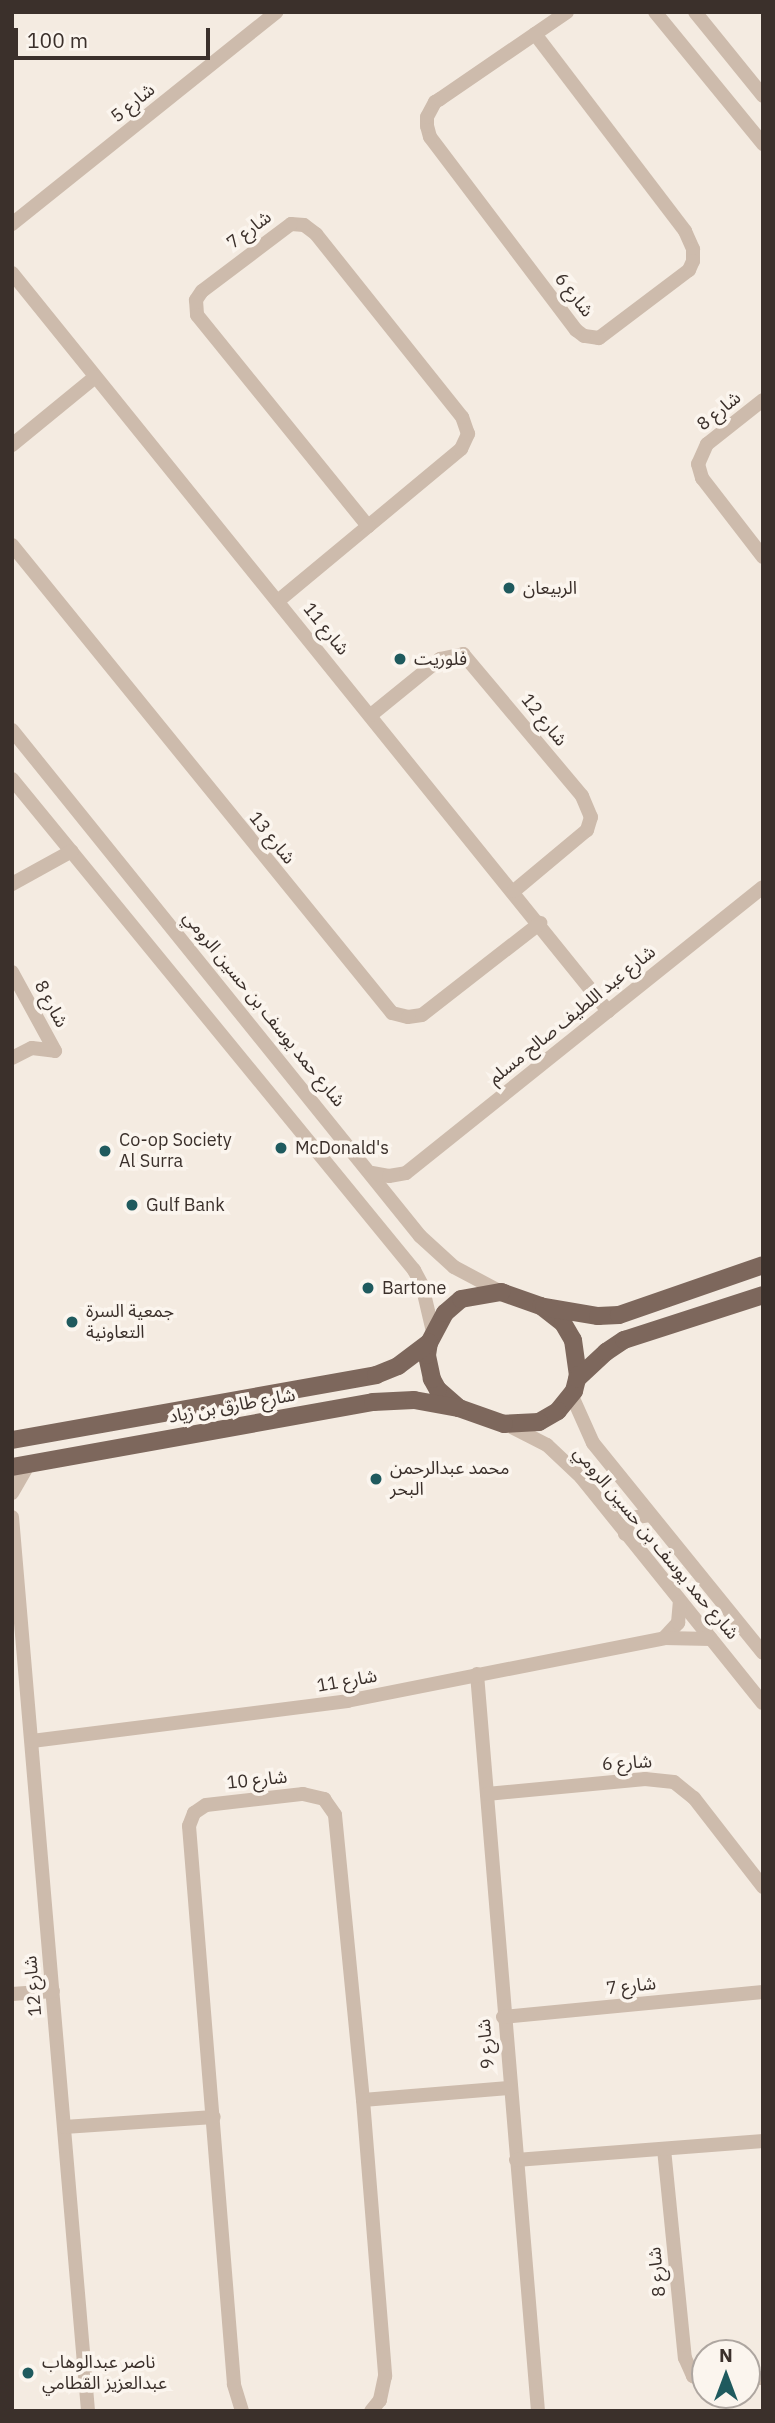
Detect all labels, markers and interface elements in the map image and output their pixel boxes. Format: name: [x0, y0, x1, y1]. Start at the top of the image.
scale bar: [18, 14, 214, 58]
text: 100 m: [27, 26, 88, 54]
street label: شارع 5: [107, 79, 159, 127]
street label: شارع 7: [222, 206, 276, 254]
street label: شارع 6: [550, 269, 598, 321]
street label: شارع 8: [693, 387, 745, 435]
place label: الربيعان: [523, 577, 577, 599]
marker: الربيعان: [501, 580, 517, 596]
street label: شارع 11: [298, 599, 354, 659]
place label: فلوريت: [414, 648, 467, 670]
marker: فلوريت: [392, 651, 408, 667]
street label: شارع 12: [516, 690, 572, 750]
street label: شارع 13: [244, 808, 300, 868]
street label: شارع حمد يوسف بن حسين الرومي: [178, 907, 350, 1111]
street label: شارع عبد اللطيف صالح مسلم: [484, 941, 660, 1089]
street label: شارع 8: [30, 977, 72, 1031]
place label: Co-op Society Al Surra: [119, 1130, 232, 1172]
place label: McDonald's: [295, 1137, 389, 1159]
marker: McDonald's: [273, 1140, 289, 1156]
marker: Co-op Society Al Surra: [97, 1143, 113, 1159]
place label: Gulf Bank: [146, 1194, 225, 1216]
marker: Gulf Bank: [124, 1197, 140, 1213]
place label: Bartone: [382, 1277, 446, 1299]
marker: Bartone: [360, 1280, 376, 1296]
place label: جمعية السرة التعاونية: [86, 1301, 174, 1344]
marker: جمعية السرة التعاونية: [64, 1314, 80, 1330]
street label: شارع طارق بن زياد: [167, 1384, 297, 1428]
street label: شارع حمد يوسف بن حسين الرومي: [569, 1442, 743, 1644]
place label: محمد عبدالرحمن البحر: [390, 1458, 509, 1500]
marker: محمد عبدالرحمن البحر: [368, 1471, 384, 1487]
street label: شارع 11: [315, 1665, 379, 1697]
street label: شارع 6: [601, 1751, 653, 1775]
street label: شارع 10: [226, 1766, 288, 1794]
street label: شارع 12: [20, 1955, 46, 2017]
street label: شارع 7: [605, 1973, 657, 1999]
street label: شارع 9: [473, 2018, 499, 2070]
street label: شارع 8: [644, 2246, 670, 2298]
north arrow: [691, 2339, 761, 2409]
text: N: [719, 2343, 733, 2367]
place label: ناصر عبدالوهاب عبدالعزيز القطامي: [42, 2352, 167, 2394]
marker: ناصر عبدالوهاب عبدالعزيز القطامي: [20, 2365, 36, 2381]

